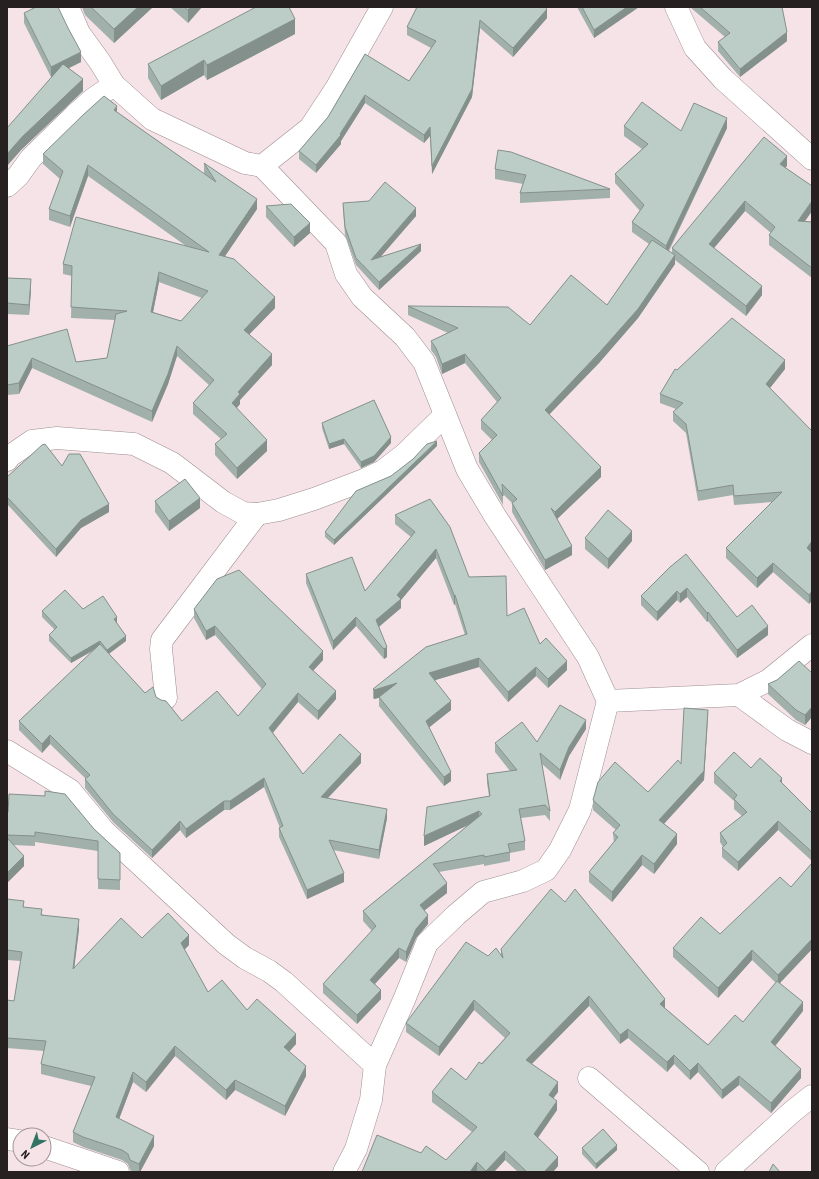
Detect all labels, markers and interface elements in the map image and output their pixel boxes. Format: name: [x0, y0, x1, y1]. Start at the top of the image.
north arrow: [12, 1127, 52, 1167]
text: N: [19, 1147, 33, 1161]

